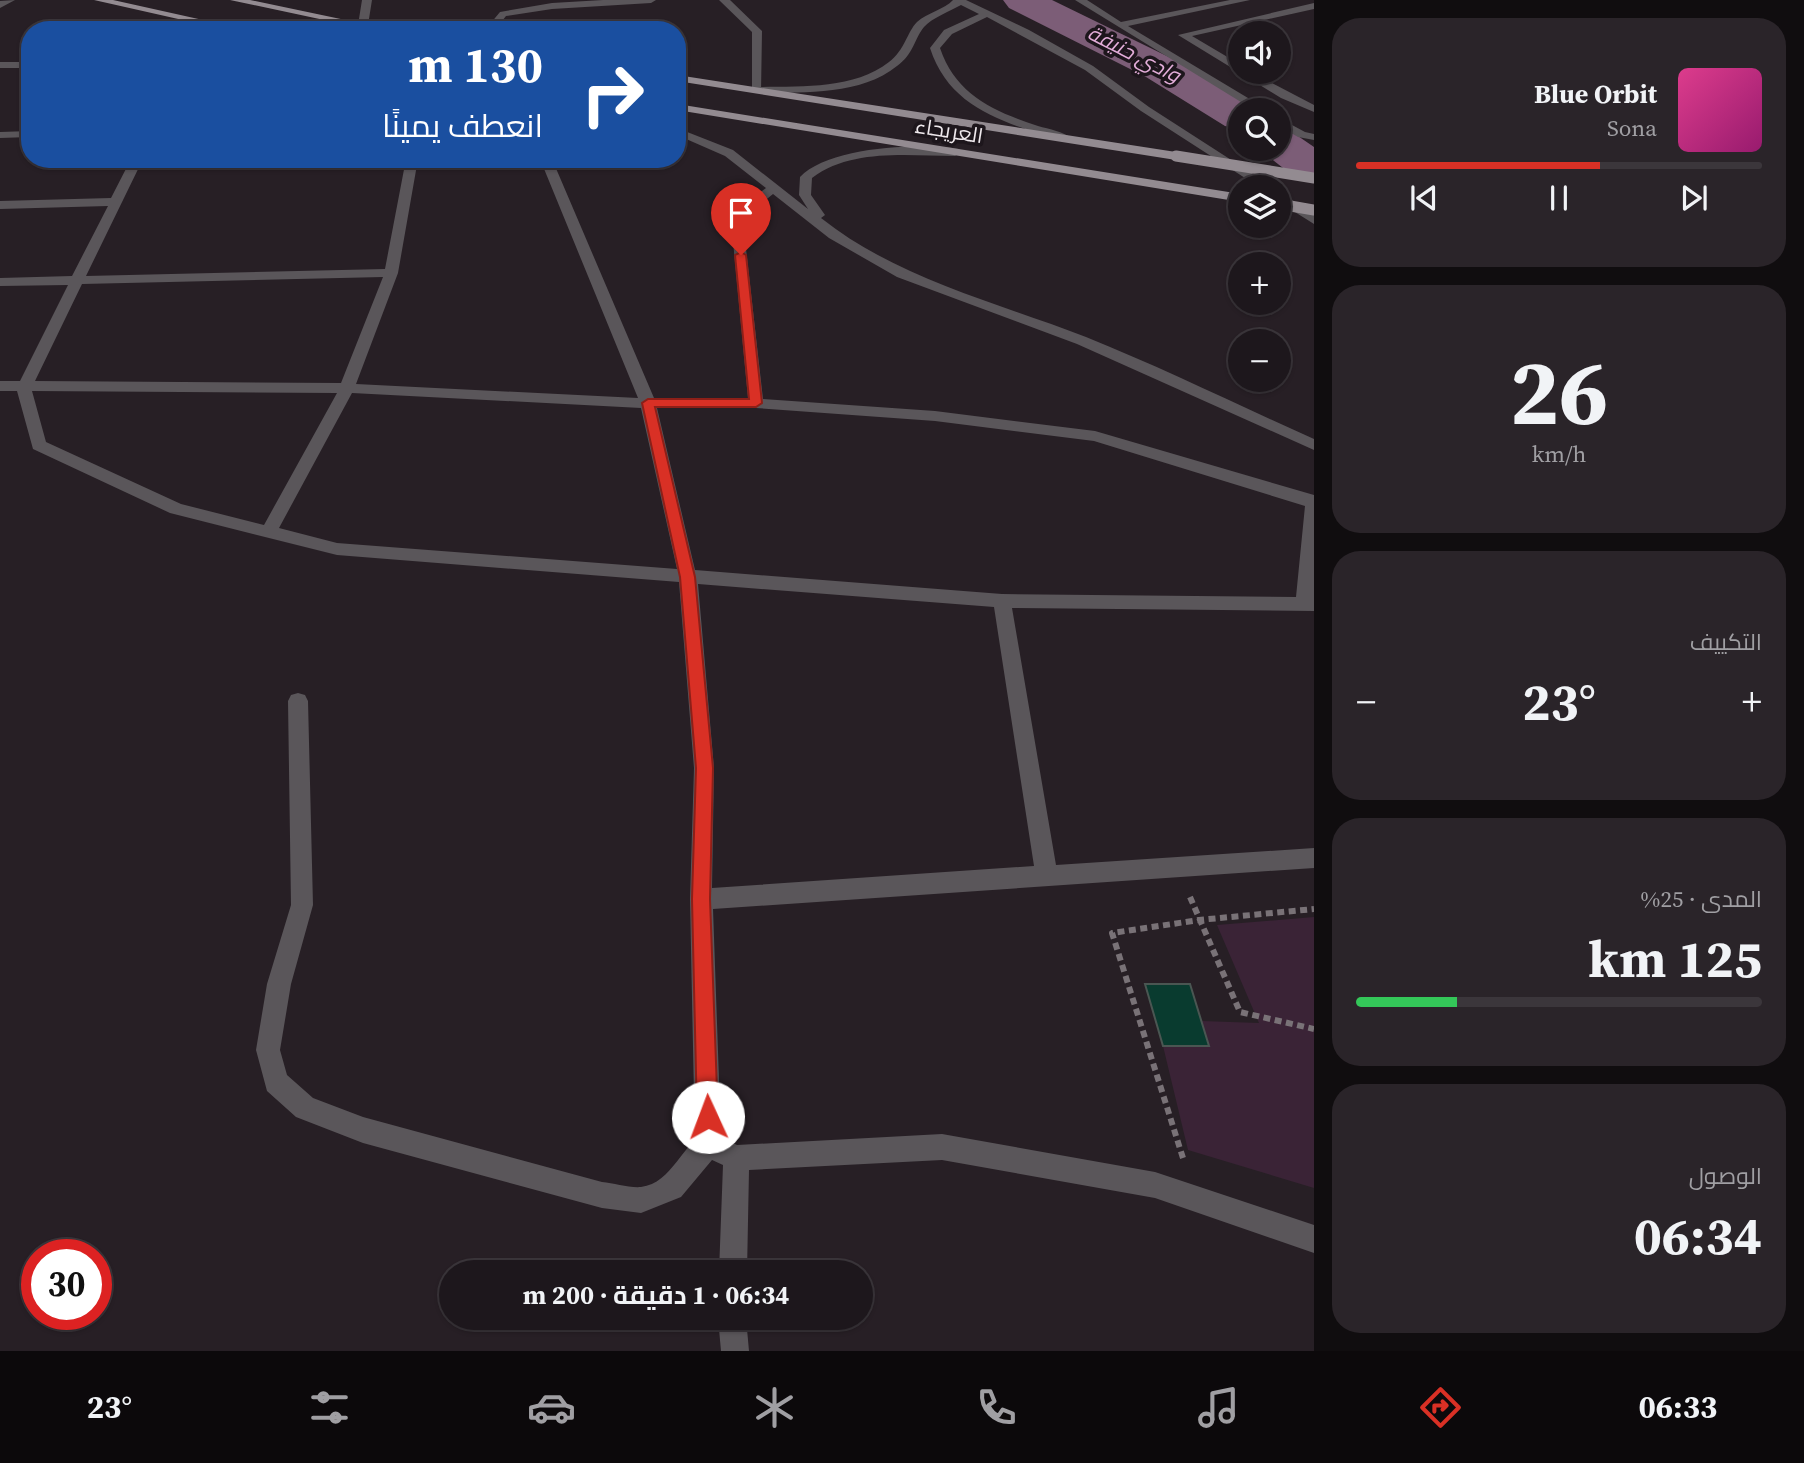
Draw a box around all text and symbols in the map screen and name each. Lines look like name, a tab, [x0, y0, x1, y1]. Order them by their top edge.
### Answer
water label: وادي حنيفة	[1081, 18, 1187, 93]
map controls	[1228, 21, 1291, 392]
button: sound	[1228, 21, 1291, 84]
text: 130 m	[408, 31, 543, 98]
icon: right	[567, 49, 658, 140]
text: Blue Orbit	[1534, 76, 1657, 112]
button: search	[1228, 98, 1291, 161]
text: انعطف يمينًا	[382, 104, 543, 148]
street label: العريجاء	[913, 111, 985, 150]
text: Sona	[1607, 112, 1657, 144]
button: layers	[1228, 175, 1291, 238]
icon: previous	[1405, 179, 1443, 217]
icon: pause	[1540, 179, 1578, 217]
icon: next	[1675, 179, 1713, 217]
pin	[711, 183, 771, 255]
icon: arrive	[722, 194, 760, 232]
button: +	[1228, 252, 1291, 315]
button: −	[1228, 329, 1291, 392]
text: 26	[1510, 330, 1608, 454]
text: km/h	[1532, 438, 1586, 470]
text: التكييف	[1690, 626, 1762, 658]
text: 23°	[1522, 666, 1596, 737]
text: −	[1356, 676, 1376, 728]
text: +	[1742, 676, 1762, 728]
text: المدى · 25%	[1640, 883, 1762, 915]
text: 125 km	[1588, 923, 1762, 994]
position arrow	[671, 1080, 745, 1154]
text: الوصول	[1689, 1160, 1762, 1192]
text: 06:34	[1634, 1200, 1762, 1271]
speed limit sign: 30	[21, 1239, 112, 1330]
text: 06:34 · 1 دقيقة · 200 m	[523, 1277, 789, 1313]
icon: filters	[305, 1383, 354, 1432]
icon: car	[527, 1383, 576, 1432]
icon: climate	[750, 1383, 799, 1432]
icon: phone	[972, 1383, 1021, 1432]
icon: music	[1194, 1383, 1243, 1432]
icon: directions	[1416, 1383, 1465, 1432]
text: 23°	[87, 1385, 132, 1429]
text: 06:33	[1638, 1385, 1717, 1429]

